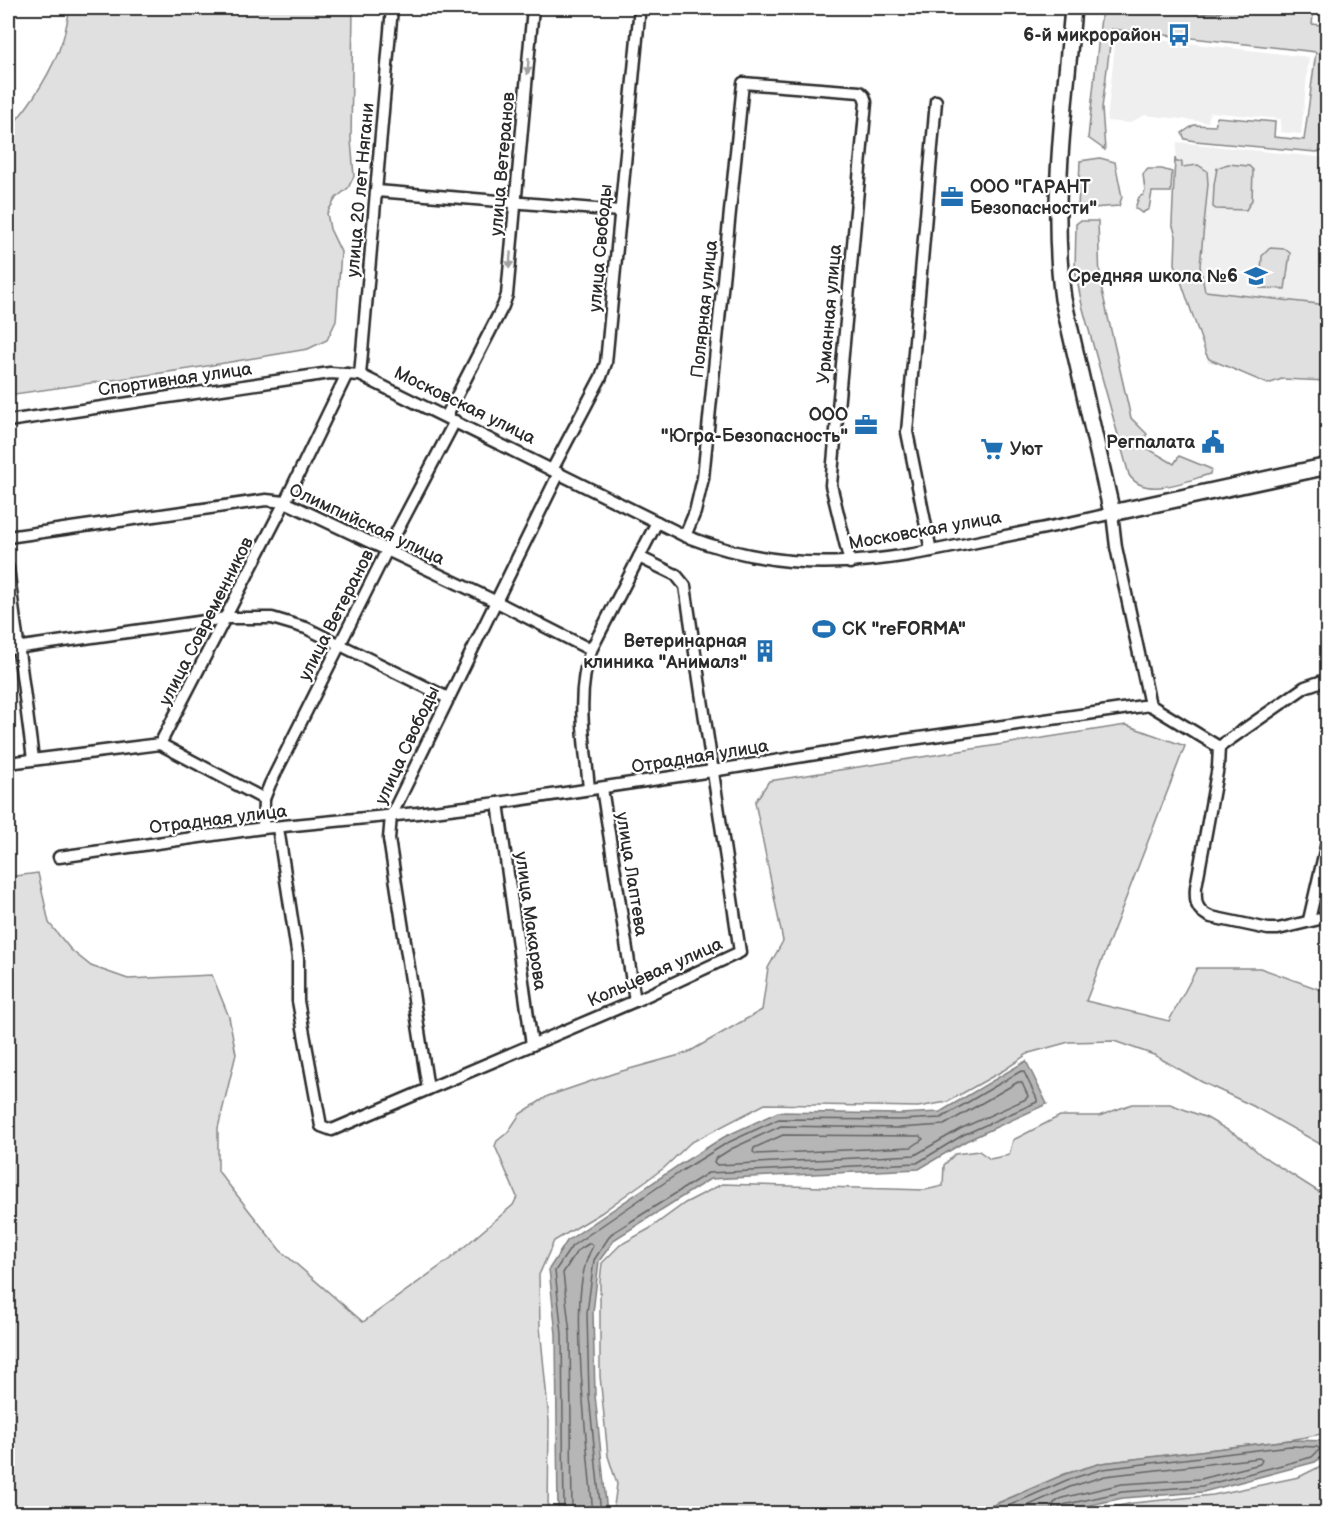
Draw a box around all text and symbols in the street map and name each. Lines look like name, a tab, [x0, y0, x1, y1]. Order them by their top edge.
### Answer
bus stop icon: 6-й микрорайон	[1166, 22, 1192, 48]
place label: 6-й микрорайон	[1023, 25, 1161, 46]
one-way arrow	[523, 56, 533, 75]
street label: улица Ветеранов	[486, 91, 519, 237]
street label: улица 20 лет Нягани	[342, 102, 379, 278]
place label: ООО "ГАРАНТ Безопасности"	[970, 177, 1097, 219]
street label: улица Свободы	[584, 183, 617, 313]
office icon: ООО "ГАРАНТ Безопасности"	[939, 184, 965, 210]
street label: Полярная улица	[687, 239, 722, 379]
street label: Урманная улица	[813, 243, 846, 385]
one-way arrow	[505, 250, 515, 269]
school or university icon: Средняя школа №6	[1243, 263, 1269, 289]
place label: Средняя школа №6	[1068, 266, 1238, 287]
street label: Спортивная улица	[97, 358, 254, 401]
street label: Московская улица	[391, 362, 539, 449]
place label: ООО "Югра-Безопасность"	[661, 405, 848, 447]
office icon: ООО "Югра-Безопасность"	[853, 412, 879, 438]
public building icon: Регпалата	[1200, 429, 1226, 455]
place label: Регпалата	[1106, 432, 1196, 453]
supermarket icon: Уют	[979, 436, 1005, 462]
place label: Уют	[1010, 439, 1043, 460]
street label: Олимпийская улица	[286, 479, 448, 570]
street label: Московская улица	[847, 507, 1003, 554]
street label: улица Современников	[155, 533, 258, 709]
street label: улица Ветеранов	[294, 546, 379, 684]
sports icon: СК "reFORMA"	[811, 616, 837, 642]
place label: СК "reFORMA"	[842, 619, 966, 640]
place label: Ветеринарная клиника "Анималз"	[583, 631, 747, 673]
building icon: Ветеринарная клиника "Анималз"	[752, 638, 778, 664]
street label: улица Свободы	[371, 683, 444, 808]
street label: Отрадная улица	[630, 735, 770, 778]
street label: Отрадная улица	[148, 801, 288, 838]
street label: улица Лаптева	[611, 810, 652, 938]
street label: улица Макарова	[510, 850, 551, 992]
street label: Кольцевая улица	[585, 933, 726, 1012]

